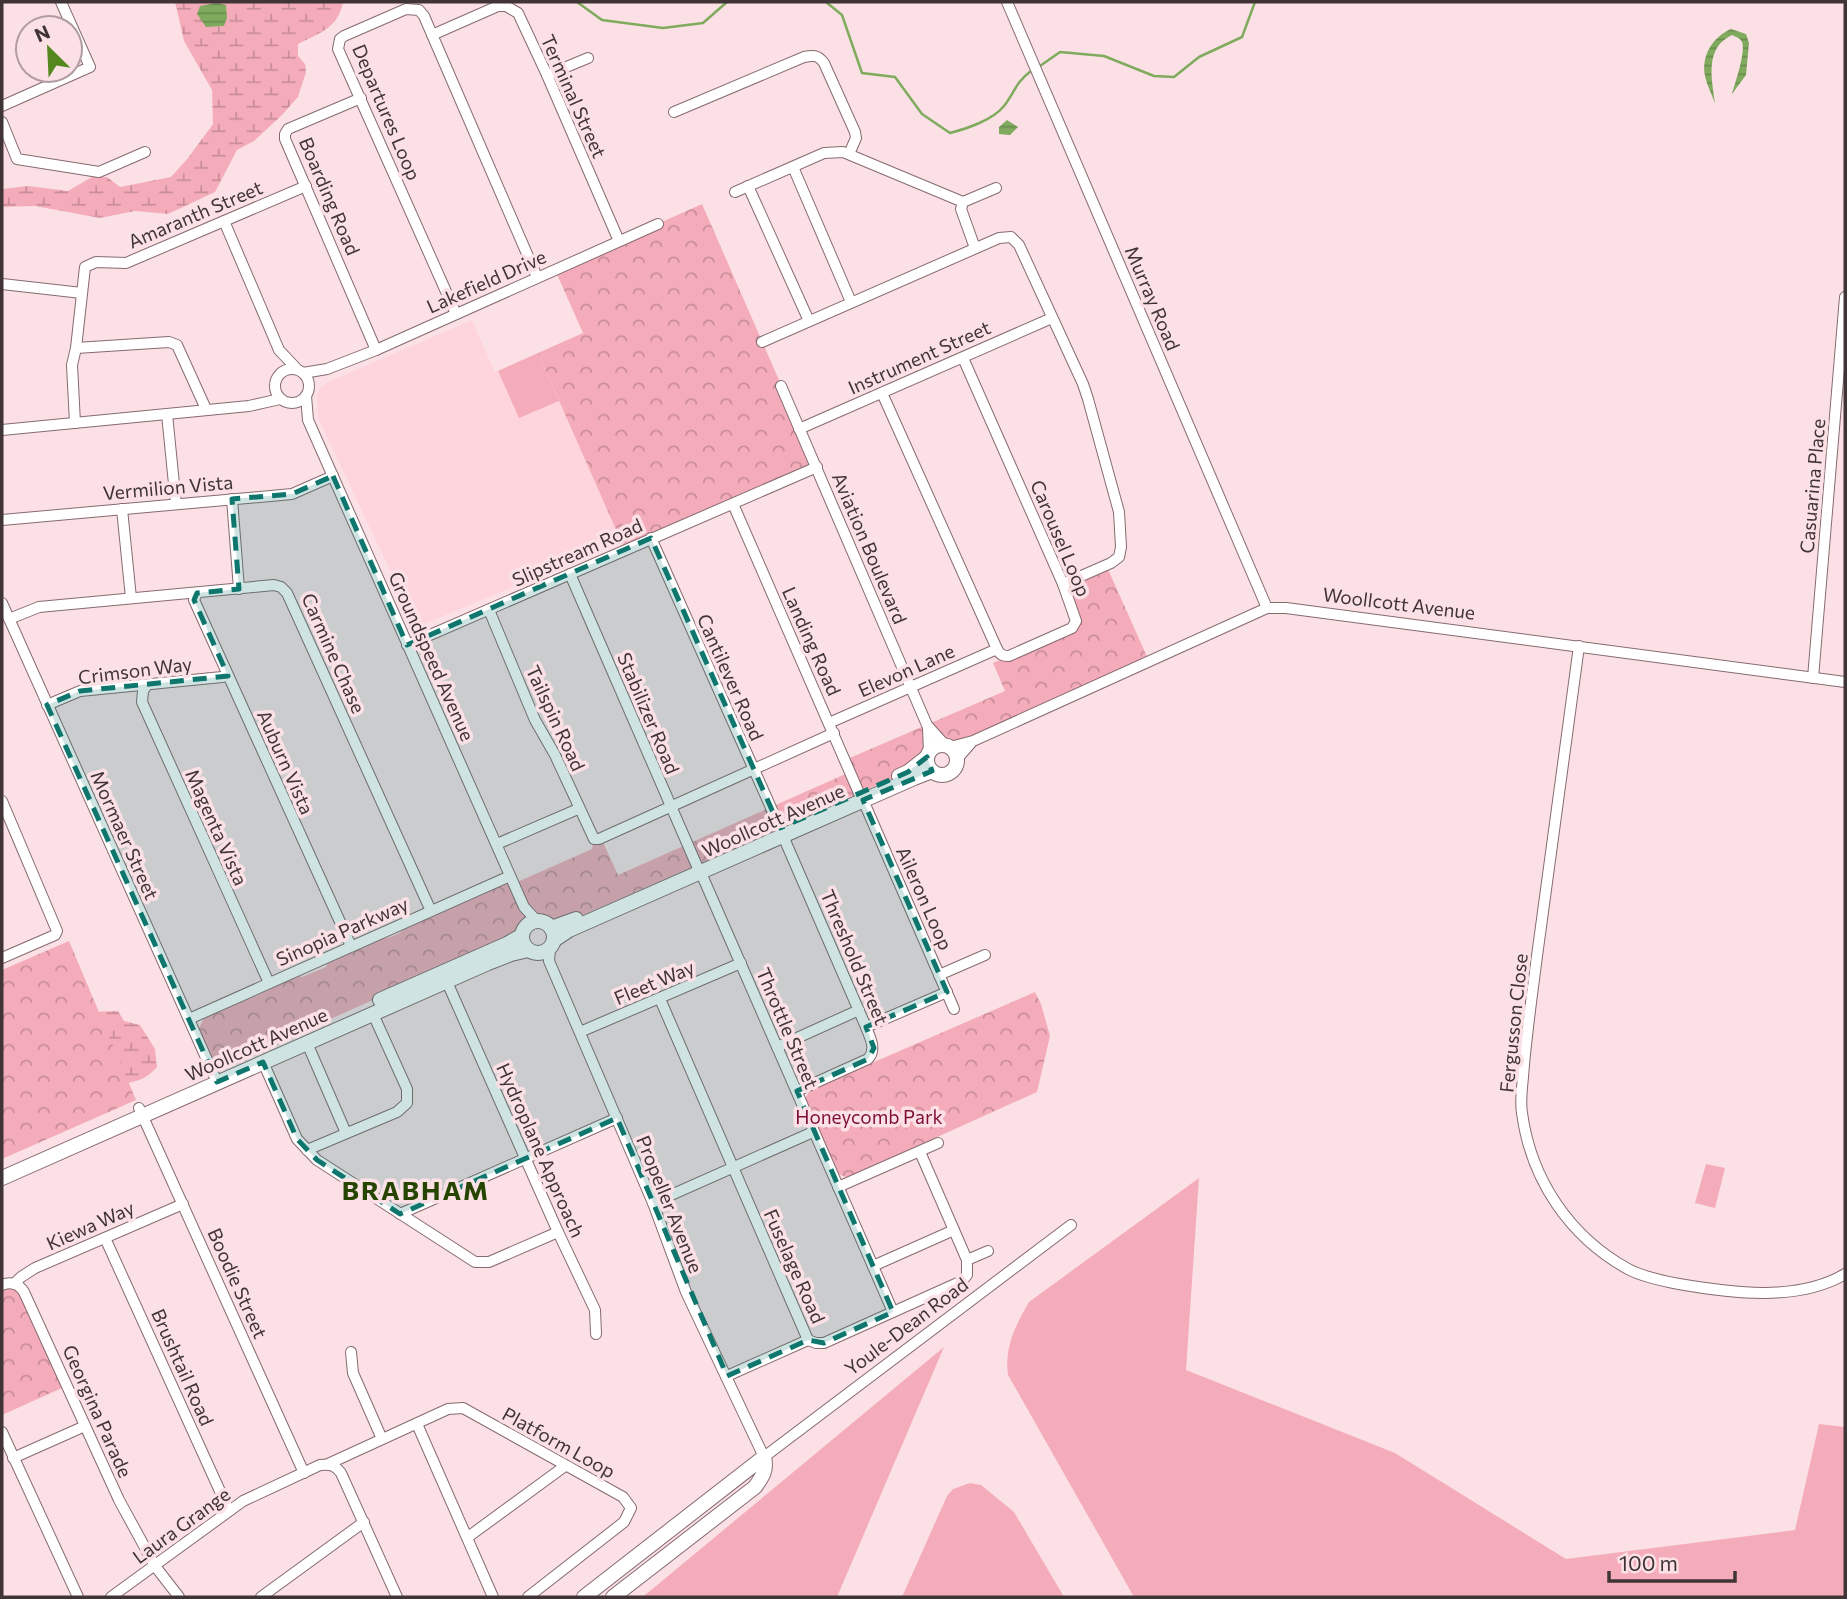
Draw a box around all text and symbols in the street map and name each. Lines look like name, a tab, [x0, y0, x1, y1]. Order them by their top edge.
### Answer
north arrow	[14, 14, 84, 84]
text: N	[31, 20, 53, 46]
street label: Terminal Street	[536, 31, 612, 162]
street label: Departures Loop	[348, 41, 426, 183]
street label: Boarding Road	[295, 134, 365, 258]
street label: Amaranth Street	[124, 175, 266, 253]
street label: Murray Road	[1121, 242, 1185, 354]
street label: Lakefield Drive	[423, 244, 549, 318]
street label: Instrument Street	[844, 315, 994, 399]
street label: Casuarina Place	[1795, 418, 1829, 554]
street label: Aviation Boulevard	[828, 469, 912, 627]
street label: Vermilion Vista	[102, 470, 234, 504]
street label: Carousel Loop	[1026, 476, 1096, 600]
street label: Slipstream Road	[508, 513, 646, 591]
street label: Groundspeed Avenue	[384, 568, 480, 744]
street label: Woollcott Avenue	[1321, 582, 1477, 624]
street label: Landing Road	[778, 583, 846, 699]
street label: Carmine Chase	[297, 589, 371, 717]
street label: Cantilever Road	[693, 610, 769, 744]
street label: Elevon Lane	[854, 639, 958, 701]
street label: Stabilizer Road	[613, 649, 685, 777]
street label: Crimson Way	[77, 652, 193, 688]
street label: Tailspin Road	[522, 662, 590, 774]
street label: Auburn Vista	[253, 706, 319, 818]
street label: Magenta Vista	[181, 765, 253, 889]
street label: Mormaer Street	[86, 767, 164, 903]
street label: Woollcott Avenue	[698, 778, 848, 862]
street label: Aileron Loop	[892, 843, 958, 953]
street label: Threshold Street	[816, 886, 894, 1028]
street label: Sinopia Parkway	[272, 891, 412, 970]
street label: Fergusson Close	[1494, 952, 1532, 1094]
street label: Fleet Way	[610, 955, 698, 1009]
street label: Throttle Street	[752, 964, 824, 1092]
street label: Woollcott Avenue	[181, 1002, 331, 1086]
street label: Hydroplane Approach	[492, 1059, 590, 1241]
park label: Honeycomb Park	[795, 1105, 943, 1128]
street label: Propeller Avenue	[632, 1132, 708, 1276]
district label: BRABHAM	[342, 1174, 490, 1205]
street label: Kiewa Way	[42, 1195, 138, 1255]
street label: Fuselage Road	[760, 1205, 830, 1327]
street label: Boodie Street	[203, 1224, 273, 1342]
street label: Youle-Dean Road	[840, 1272, 972, 1380]
street label: Brushtail Road	[147, 1305, 219, 1429]
street label: Georgina Parade	[58, 1341, 138, 1481]
street label: Platform Loop	[499, 1402, 619, 1482]
street label: Laura Grange	[128, 1482, 234, 1568]
scale bar	[1609, 1540, 1735, 1584]
text: 100 m	[1619, 1550, 1678, 1575]

